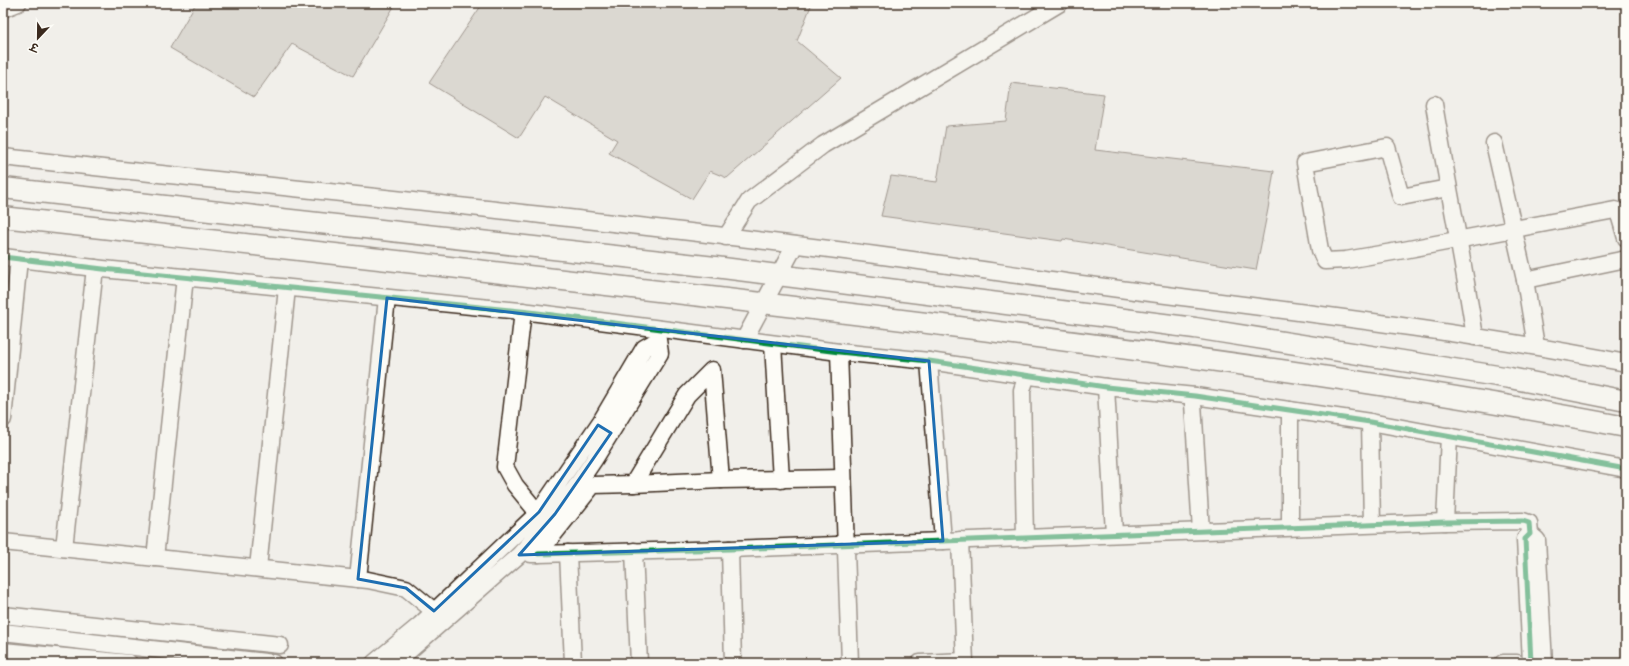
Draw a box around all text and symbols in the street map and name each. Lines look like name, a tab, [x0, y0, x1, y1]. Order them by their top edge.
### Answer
north arrow	[18, 18, 58, 58]
text: उ	[27, 39, 41, 55]

